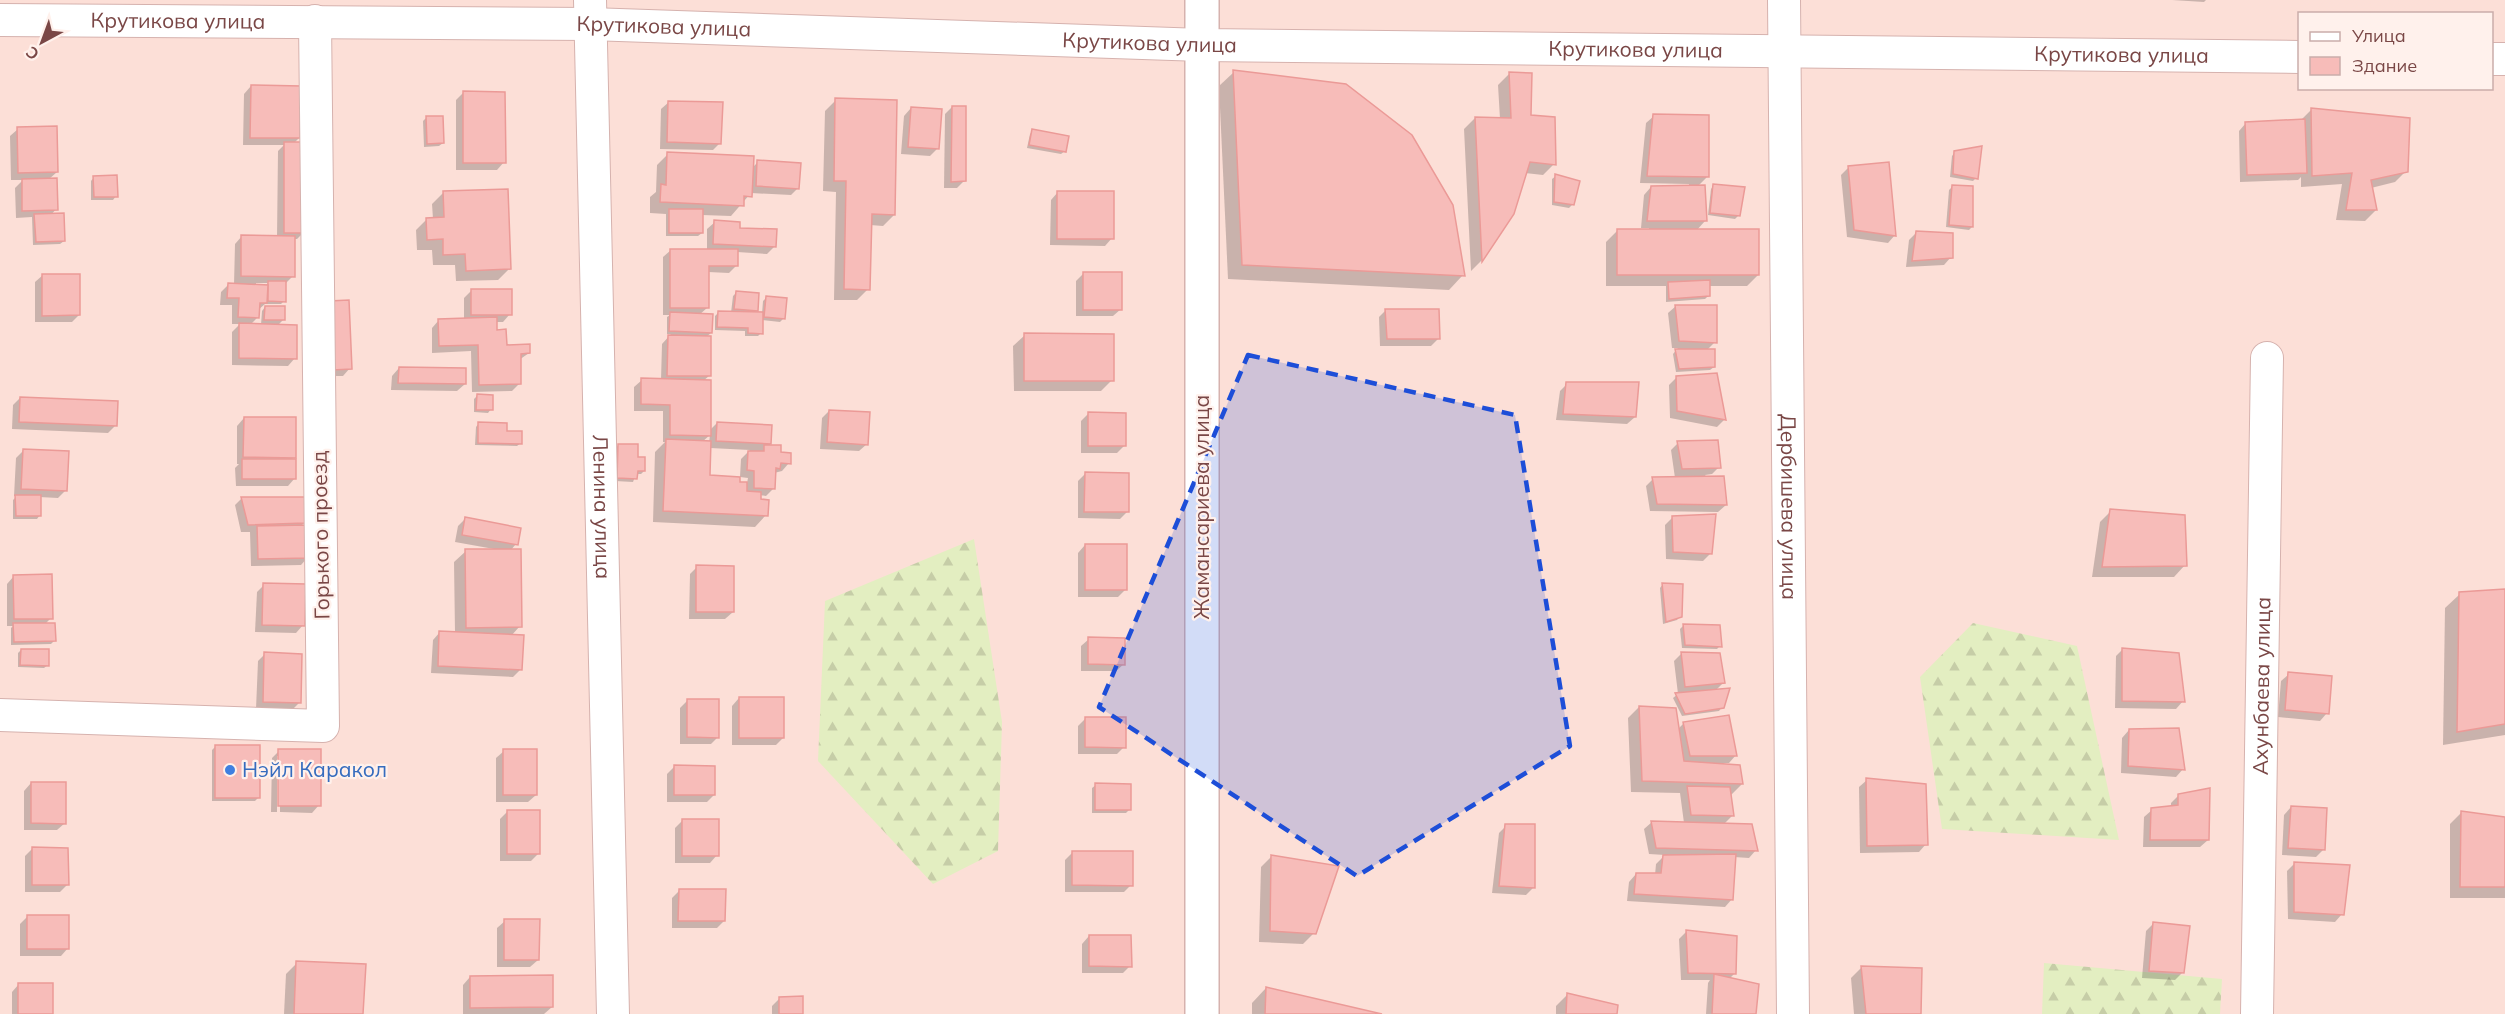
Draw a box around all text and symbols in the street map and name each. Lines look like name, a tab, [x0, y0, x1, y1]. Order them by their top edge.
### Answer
street label: Крутикова улица	[91, 7, 265, 34]
street label: Крутикова улица	[577, 10, 752, 42]
north arrow	[12, 12, 72, 72]
legend	[2298, 12, 2493, 90]
text: Улица	[2351, 24, 2406, 47]
street label: Крутикова улица	[1062, 26, 1237, 57]
street label: Крутикова улица	[1548, 35, 1723, 63]
street label: Крутикова улица	[2034, 40, 2209, 68]
text: С	[21, 42, 43, 64]
text: Здание	[2352, 54, 2417, 77]
street label: Жамансариева улица	[1188, 395, 1214, 619]
street label: Дербишева улица	[1776, 414, 1803, 600]
street label: Ленина улица	[588, 434, 617, 580]
street label: Горького проезд	[306, 450, 334, 620]
street label: Ахунбаева улица	[2247, 597, 2275, 775]
place label: Нэйл Каракол	[242, 756, 387, 782]
marker: Нэйл Каракол	[223, 763, 237, 777]

